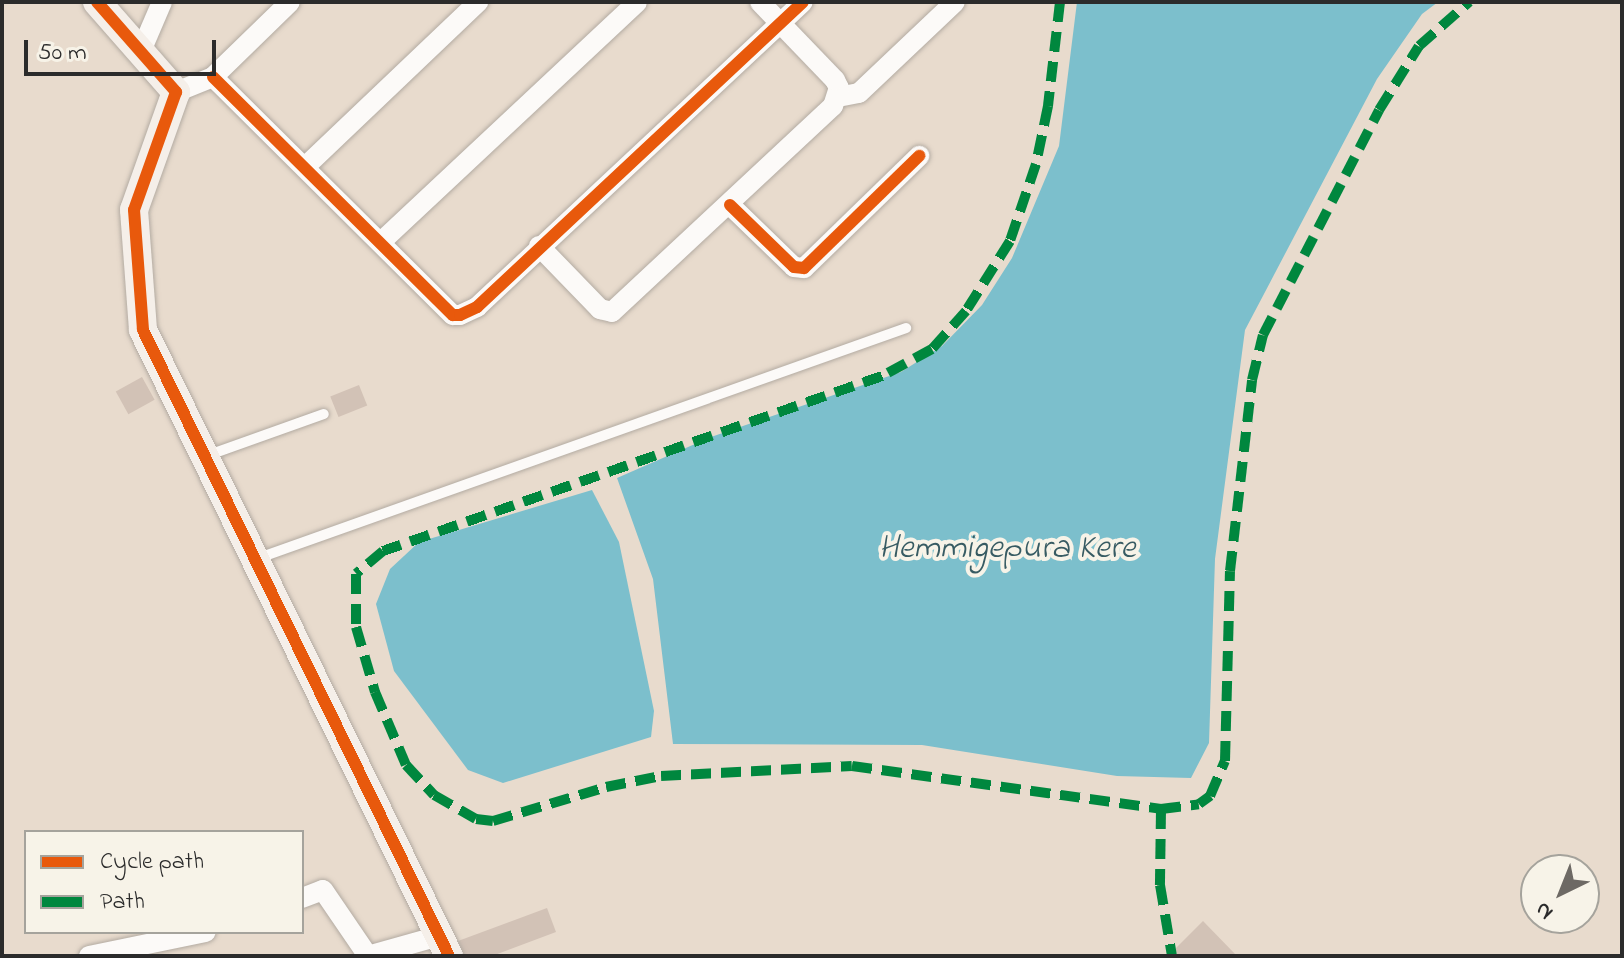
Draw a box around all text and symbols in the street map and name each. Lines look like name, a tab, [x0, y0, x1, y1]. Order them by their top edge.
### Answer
scale bar	[28, 24, 220, 74]
text: 50 m	[38, 36, 87, 71]
water label: Hemmigepura Kere	[878, 530, 1136, 570]
legend	[24, 830, 304, 934]
text: Cycle path	[100, 845, 204, 880]
north arrow	[1520, 854, 1600, 934]
text: Path	[100, 885, 145, 920]
text: N	[1529, 893, 1561, 927]

